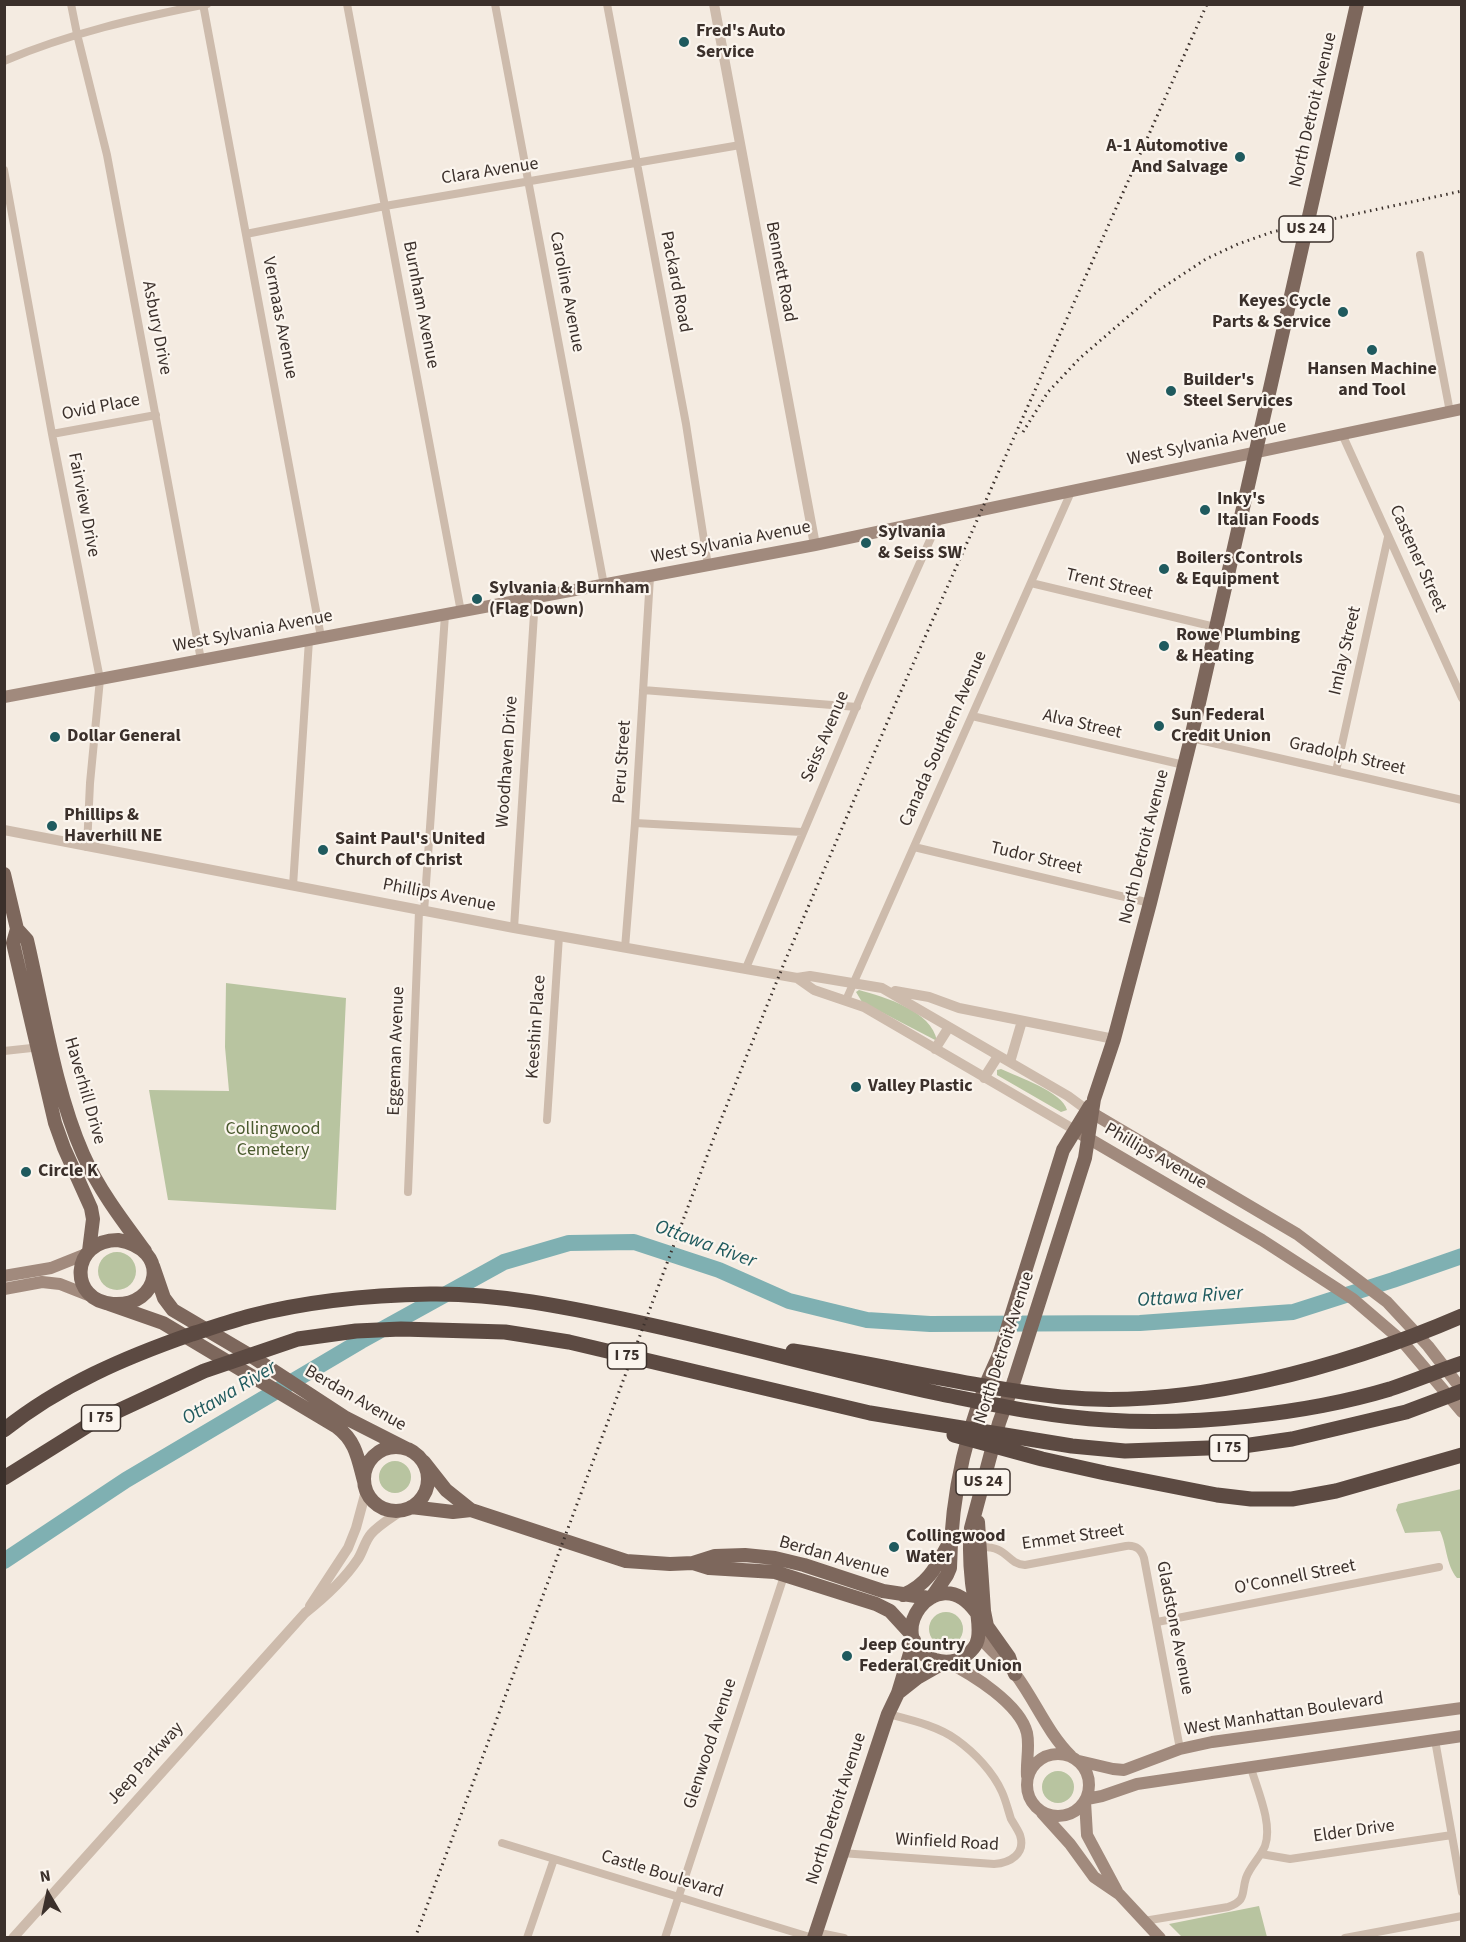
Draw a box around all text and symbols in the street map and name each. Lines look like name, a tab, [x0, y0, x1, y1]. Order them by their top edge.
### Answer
place label: Fred's Auto Service	[696, 21, 785, 63]
street label: North Detroit Avenue	[1286, 30, 1342, 190]
marker: Fred's Auto Service	[677, 35, 691, 49]
place label: A-1 Automotive And Salvage	[1106, 136, 1228, 178]
marker: A-1 Automotive And Salvage	[1233, 150, 1247, 164]
street label: Clara Avenue	[440, 154, 540, 190]
road number: US 24	[1279, 216, 1333, 242]
street label: Bennett Road	[760, 220, 800, 324]
street label: Packard Road	[655, 229, 695, 335]
street label: Caroline Avenue	[544, 230, 588, 354]
street label: Burnham Avenue	[397, 239, 443, 371]
street label: Vermaas Avenue	[257, 255, 301, 381]
street label: Asbury Drive	[136, 279, 176, 377]
place label: Keyes Cycle Parts & Service	[1212, 291, 1331, 334]
marker: Keyes Cycle Parts & Service	[1336, 305, 1350, 319]
marker: Hansen Machine and Tool	[1365, 343, 1379, 357]
place label: Hansen Machine and Tool	[1307, 359, 1437, 401]
place label: Builder's Steel Services	[1183, 370, 1293, 412]
marker: Builder's Steel Services	[1164, 384, 1178, 398]
street label: Ovid Place	[60, 390, 142, 426]
street label: West Sylvania Avenue	[1125, 417, 1289, 471]
street label: Fairview Drive	[62, 451, 104, 559]
place label: Inky's Italian Foods	[1217, 489, 1319, 532]
street label: Castener Street	[1384, 502, 1450, 616]
marker: Inky's Italian Foods	[1198, 503, 1212, 517]
street label: West Sylvania Avenue	[649, 517, 813, 569]
place label: Sylvania & Seiss SW	[878, 522, 962, 564]
marker: Sylvania & Seiss SW	[859, 536, 873, 550]
place label: Boilers Controls & Equipment	[1176, 548, 1303, 590]
marker: Boilers Controls & Equipment	[1157, 562, 1171, 576]
street label: Trent Street	[1063, 565, 1155, 605]
place label: Sylvania & Burnham (Flag Down)	[489, 578, 650, 620]
marker: Sylvania & Burnham (Flag Down)	[470, 592, 484, 606]
street label: Imlay Street	[1325, 605, 1367, 697]
street label: West Sylvania Avenue	[171, 606, 335, 658]
place label: Rowe Plumbing & Heating	[1176, 625, 1300, 668]
marker: Rowe Plumbing & Heating	[1157, 639, 1171, 653]
street label: Canada Southern Avenue	[895, 648, 993, 830]
street label: Seiss Avenue	[797, 688, 855, 786]
street label: Woodhaven Drive	[493, 695, 523, 829]
street label: Alva Street	[1041, 705, 1123, 745]
place label: Sun Federal Credit Union	[1171, 705, 1271, 748]
marker: Sun Federal Credit Union	[1152, 719, 1166, 733]
street label: Peru Street	[609, 720, 637, 804]
place label: Dollar General	[67, 726, 181, 748]
marker: Dollar General	[48, 730, 62, 744]
street label: Gradolph Street	[1287, 733, 1407, 781]
street label: North Detroit Avenue	[1115, 768, 1175, 926]
place label: Phillips & Haverhill NE	[64, 805, 162, 848]
marker: Phillips & Haverhill NE	[45, 819, 59, 833]
place label: Saint Paul's United Church of Christ	[335, 829, 485, 872]
street label: Tudor Street	[988, 838, 1084, 880]
marker: Saint Paul's United Church of Christ	[316, 843, 330, 857]
street label: Phillips Avenue	[381, 874, 497, 918]
street label: Keeshin Place	[523, 974, 551, 1080]
street label: Eggeman Avenue	[384, 986, 410, 1116]
street label: Haverhill Drive	[58, 1035, 110, 1147]
place label: Valley Plastic	[868, 1076, 973, 1098]
marker: Valley Plastic	[849, 1080, 863, 1094]
park label: Collingwood Cemetery	[226, 1119, 320, 1162]
street label: Phillips Avenue	[1100, 1119, 1210, 1195]
place label: Circle K	[38, 1161, 98, 1183]
marker: Circle K	[19, 1165, 33, 1179]
water label: Ottawa River	[651, 1216, 759, 1274]
street label: North Detroit Avenue	[970, 1269, 1040, 1427]
water label: Ottawa River	[1136, 1282, 1244, 1314]
road number: I 75	[608, 1343, 646, 1369]
water label: Ottawa River	[178, 1356, 282, 1432]
street label: Berdan Avenue	[300, 1361, 410, 1437]
road number: I 75	[82, 1405, 120, 1431]
road number: I 75	[1210, 1435, 1248, 1461]
road number: US 24	[956, 1469, 1010, 1495]
street label: Emmet Street	[1021, 1520, 1125, 1556]
place label: Collingwood Water	[906, 1526, 1006, 1568]
street label: Berdan Avenue	[776, 1532, 892, 1584]
marker: Collingwood Water	[887, 1540, 901, 1554]
street label: O'Connell Street	[1233, 1556, 1357, 1600]
street label: Gladstone Avenue	[1150, 1559, 1198, 1697]
place label: Jeep Country Federal Credit Union	[859, 1635, 1022, 1678]
marker: Jeep Country Federal Credit Union	[840, 1649, 854, 1663]
street label: Glenwood Avenue	[680, 1676, 742, 1812]
street label: West Manhattan Boulevard	[1183, 1689, 1385, 1741]
street label: Jeep Parkway	[103, 1718, 189, 1810]
street label: North Detroit Avenue	[802, 1730, 872, 1888]
street label: Elder Drive	[1312, 1816, 1396, 1848]
street label: Winfield Road	[895, 1829, 999, 1857]
street label: Castle Boulevard	[598, 1846, 726, 1904]
north arrow	[18, 1864, 78, 1924]
text: N	[38, 1865, 52, 1888]

